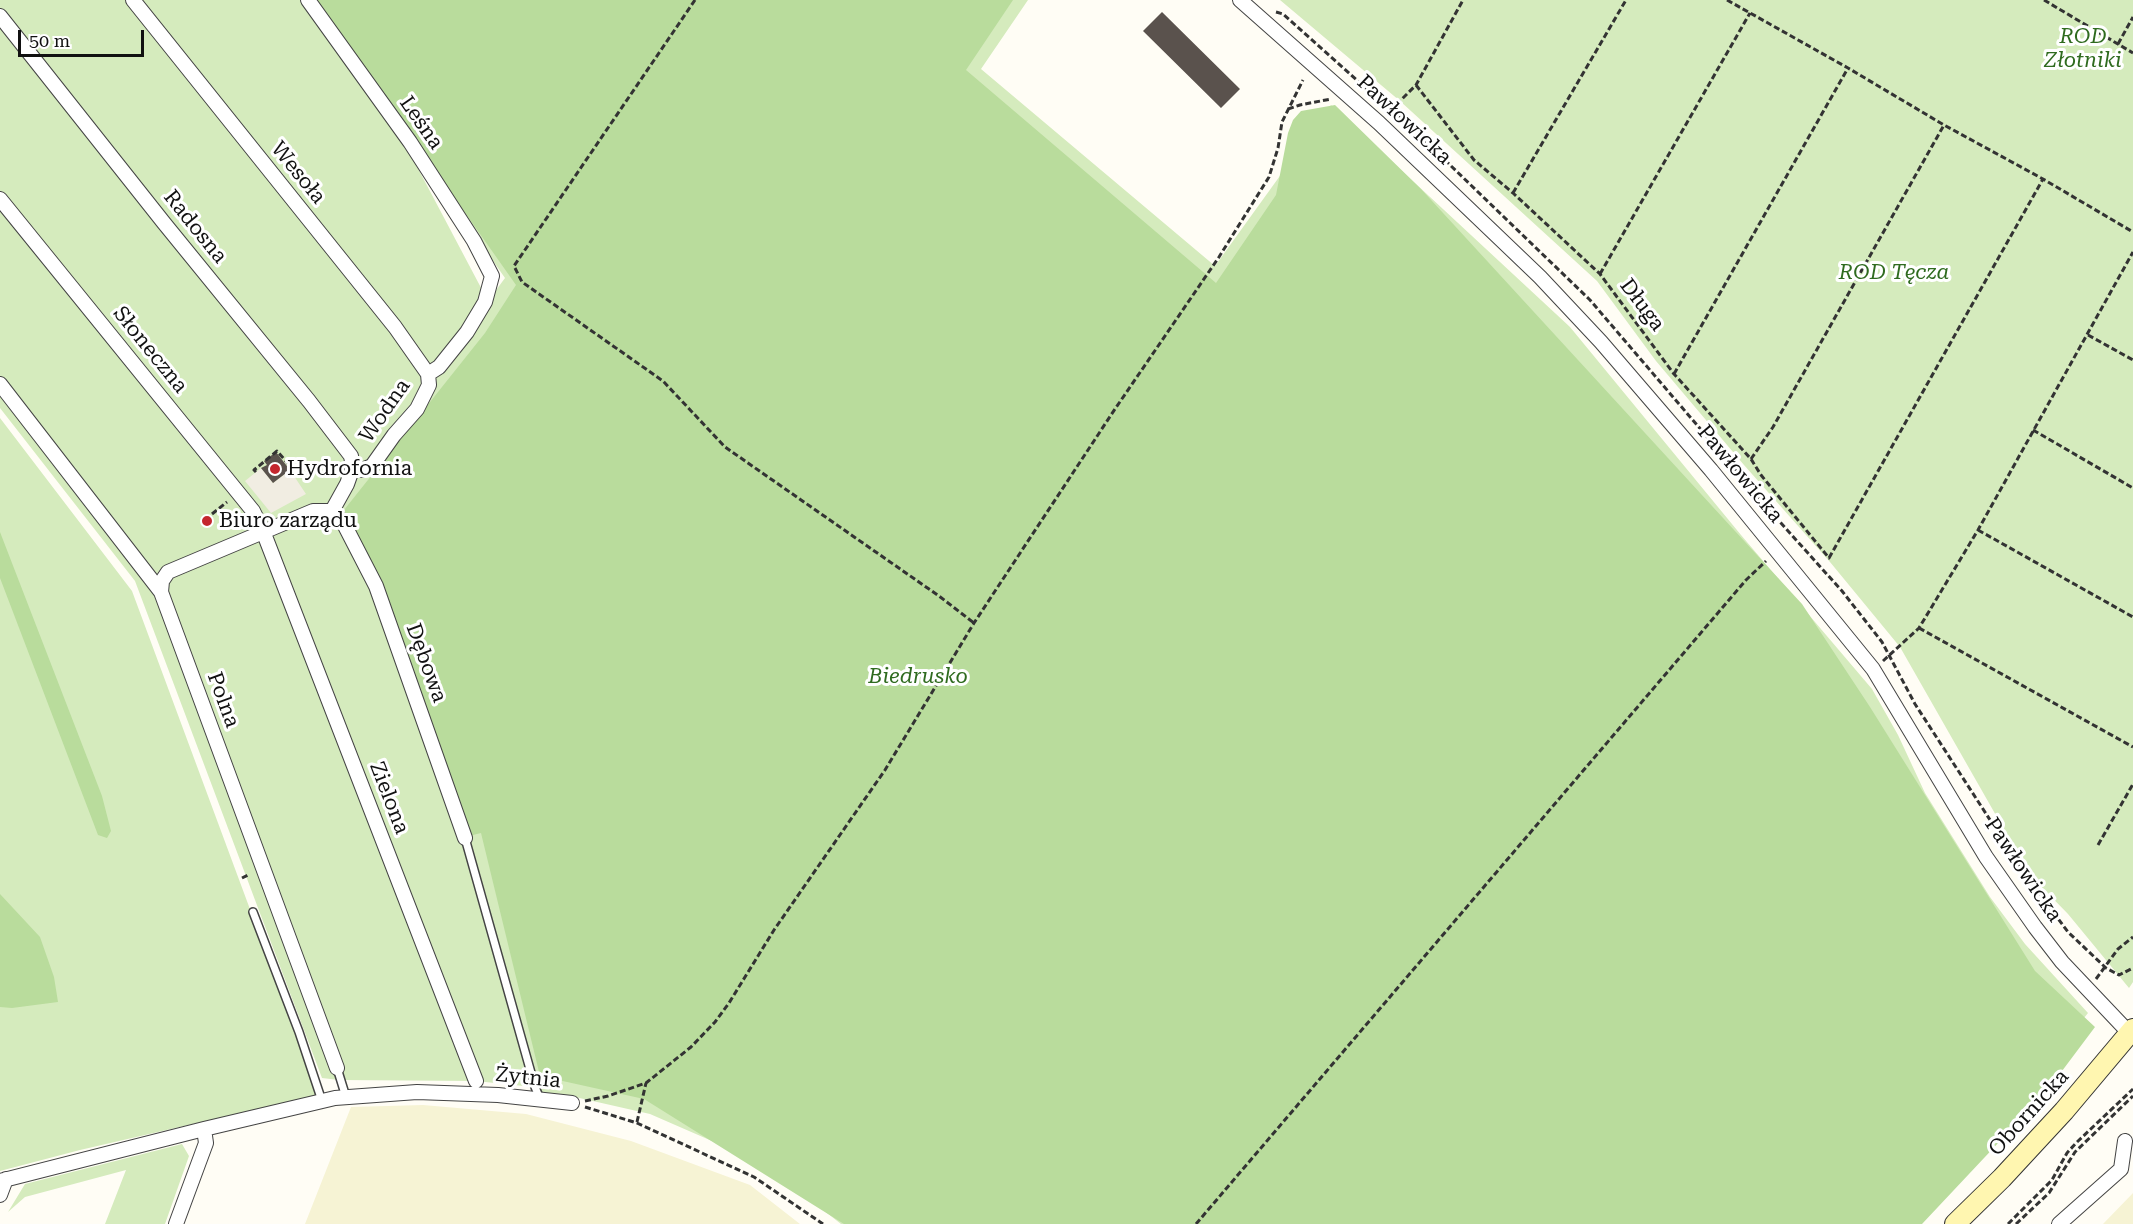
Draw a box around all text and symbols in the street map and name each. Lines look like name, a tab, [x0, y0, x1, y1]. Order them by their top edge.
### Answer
scale bar	[21, 18, 147, 56]
park label: ROD Złotniki	[2044, 24, 2122, 74]
text: 50 m	[29, 30, 70, 51]
street label: Pawłowicka	[1351, 70, 1457, 170]
street label: Leśna	[394, 91, 448, 155]
street label: Wesoła	[265, 137, 331, 209]
street label: Radosna	[158, 185, 232, 269]
park label: ROD Tęcza	[1839, 260, 1949, 286]
street label: Długa	[1614, 274, 1670, 336]
street label: Słoneczna	[107, 302, 193, 398]
street label: Wodna	[354, 374, 416, 448]
street label: Pawłowicka	[1692, 420, 1788, 528]
place label: Hydrofornia	[287, 456, 412, 482]
marker: Hydrofornia	[268, 462, 282, 476]
place label: Biuro zarządu	[219, 508, 357, 534]
marker: Biuro zarządu	[200, 514, 214, 528]
street label: Dębowa	[400, 620, 452, 706]
park label: Biedrusko	[868, 664, 968, 690]
street label: Polna	[201, 669, 245, 731]
street label: Zielona	[364, 758, 414, 838]
street label: Pawłowicka	[1979, 813, 2067, 927]
street label: Żytnia	[494, 1062, 562, 1094]
street label: Obornicka	[1984, 1065, 2074, 1161]

